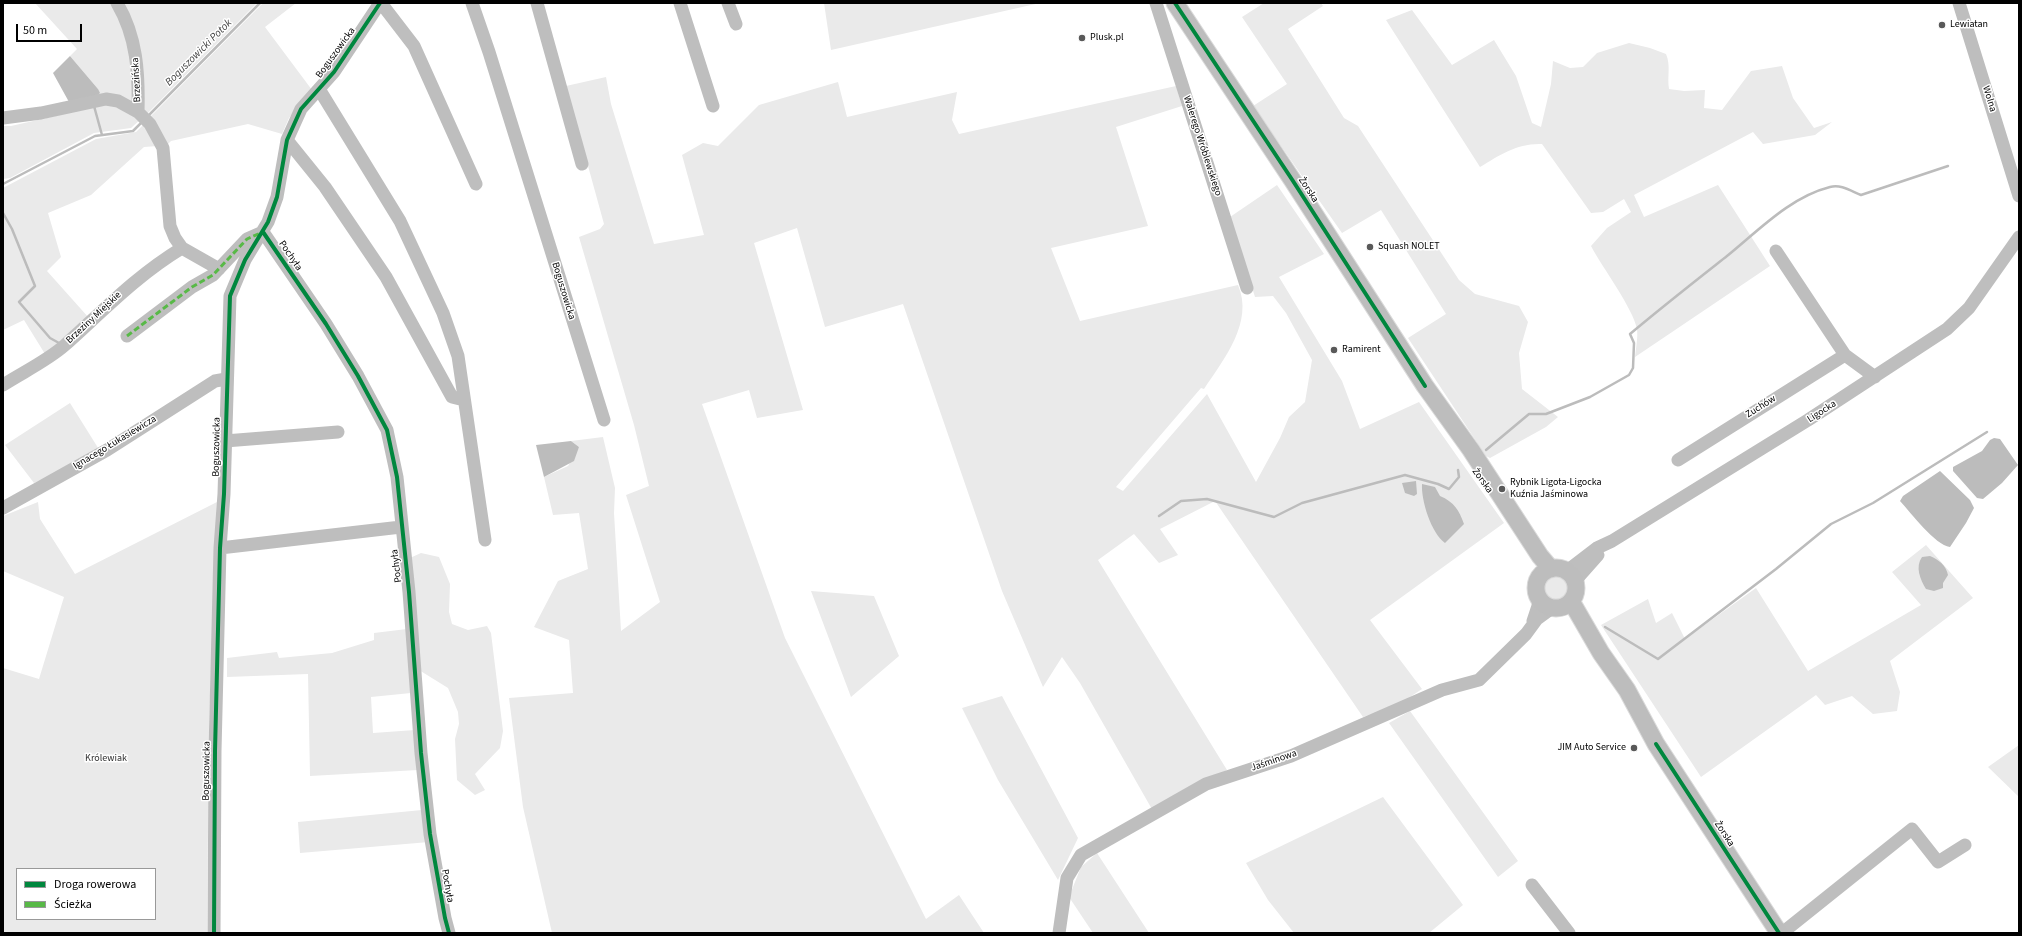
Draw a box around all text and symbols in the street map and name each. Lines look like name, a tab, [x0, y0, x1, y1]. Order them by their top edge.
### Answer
scale bar	[18, 16, 84, 42]
water label: Boguszowicki Potok	[163, 17, 235, 89]
place label: Lewiatan	[1950, 19, 1988, 31]
marker: Lewiatan	[1937, 20, 1947, 30]
text: 50 m	[23, 22, 47, 39]
street label: Boguszowicka	[314, 25, 358, 81]
place label: Plusk.pl	[1090, 32, 1124, 44]
marker: Plusk.pl	[1077, 33, 1087, 43]
street label: Brzezińska	[130, 57, 144, 103]
street label: Wolna	[1979, 85, 1999, 113]
street label: Walerego Wróblewskiego	[1180, 94, 1224, 198]
street label: Żorska	[1295, 175, 1321, 205]
street label: Pochyła	[276, 239, 304, 273]
place label: Squash NOLET	[1378, 241, 1440, 253]
marker: Squash NOLET	[1365, 242, 1375, 252]
street label: Boguszowicka	[549, 261, 577, 321]
street label: Brzeziny Miejskie	[64, 289, 124, 347]
place label: Ramirent	[1342, 344, 1381, 356]
marker: Ramirent	[1329, 345, 1339, 355]
street label: Zuchów	[1744, 393, 1778, 421]
street label: Ligocka	[1805, 398, 1839, 426]
street label: Ignacego Łukasiewicza	[71, 413, 159, 473]
street label: Boguszowicka	[210, 417, 224, 477]
street label: Żorska	[1469, 466, 1495, 496]
place label: Rybnik Ligota-Ligocka Kuźnia Jaśminowa	[1510, 477, 1602, 500]
marker: Rybnik Ligota-Ligocka Kuźnia Jaśminowa	[1497, 484, 1507, 494]
street label: Pochyła	[389, 549, 405, 583]
street label: Boguszowicka	[200, 741, 214, 801]
place label: JIM Auto Service	[1557, 742, 1626, 754]
marker: JIM Auto Service	[1629, 743, 1639, 753]
street label: Jaśminowa	[1249, 748, 1299, 774]
park label: Królewiak	[85, 753, 127, 765]
street label: Żorska	[1711, 819, 1737, 849]
legend	[16, 868, 156, 920]
street label: Pochyła	[438, 868, 456, 904]
text: Droga rowerowa	[54, 876, 136, 893]
text: Ścieżka	[54, 896, 92, 913]

